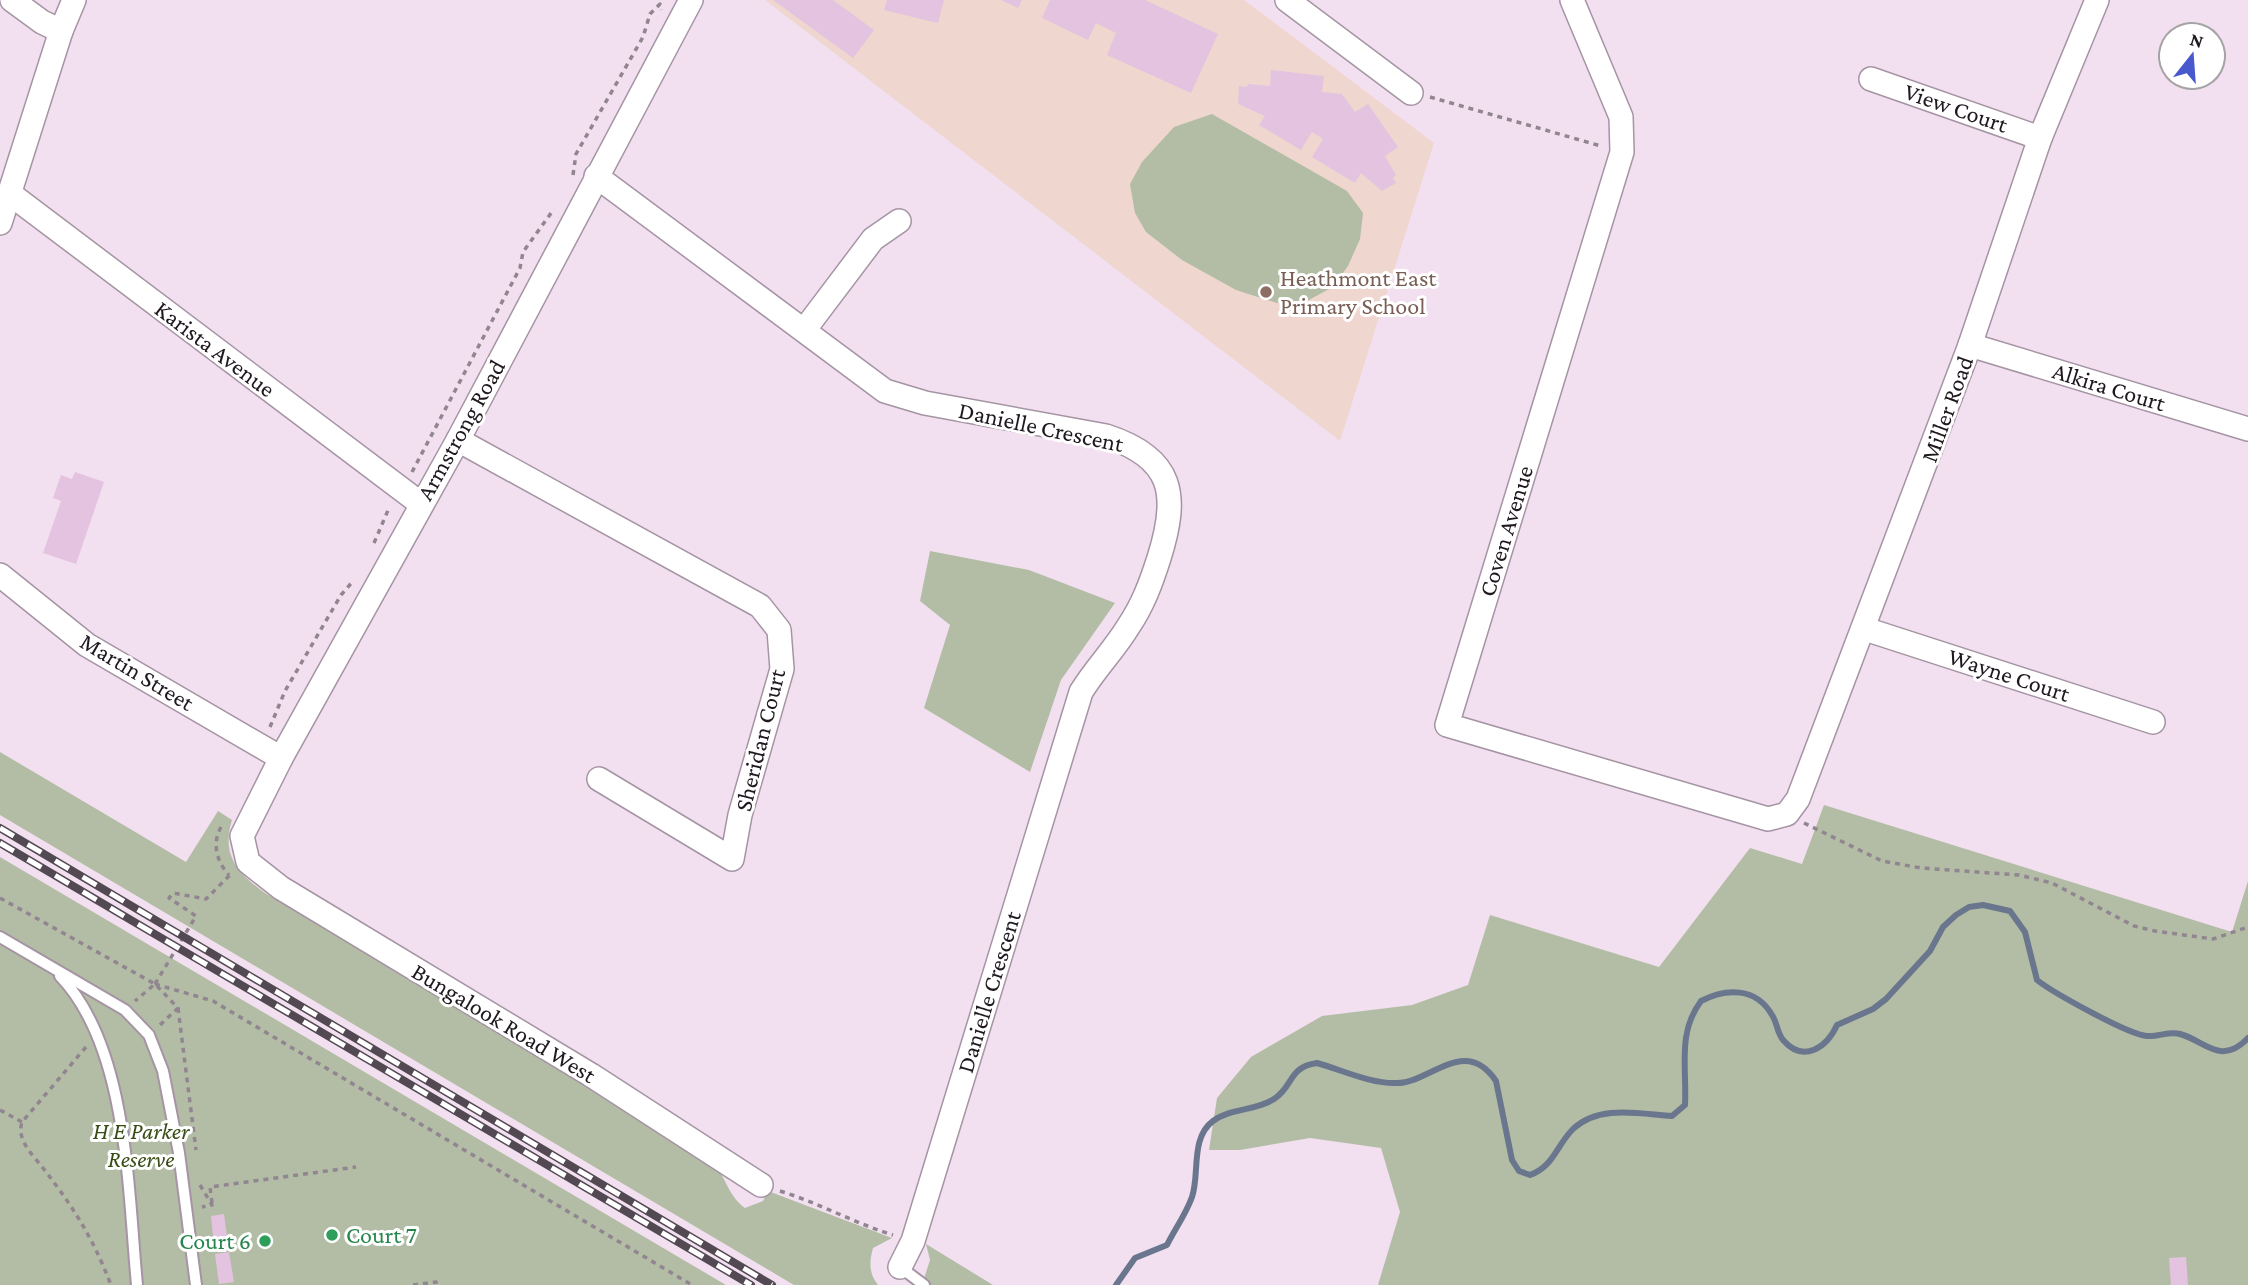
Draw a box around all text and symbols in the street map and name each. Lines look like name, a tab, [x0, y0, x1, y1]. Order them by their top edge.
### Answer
north arrow	[2157, 21, 2227, 91]
text: N	[2188, 28, 2206, 52]
street label: View Court	[1901, 77, 2012, 138]
place label: Heathmont East Primary School	[1280, 264, 1437, 319]
marker: Heathmont East Primary School	[1258, 284, 1274, 300]
street label: Karista Avenue	[150, 295, 281, 402]
street label: Miller Road	[1915, 352, 1978, 466]
street label: Armstrong Road	[411, 355, 510, 505]
street label: Alkira Court	[2049, 357, 2170, 417]
street label: Danielle Crescent	[956, 396, 1127, 457]
street label: Coven Avenue	[1473, 462, 1538, 600]
street label: Martin Street	[76, 627, 200, 716]
street label: Wayne Court	[1945, 642, 2074, 707]
street label: Sheridan Court	[729, 665, 790, 814]
street label: Danielle Crescent	[951, 907, 1026, 1076]
street label: Bungalook Road West	[408, 957, 602, 1089]
park label: H E Parker Reserve	[93, 1117, 190, 1172]
place label: Court 7	[346, 1221, 417, 1248]
place label: Court 6	[179, 1227, 251, 1254]
marker: Court 7	[324, 1227, 340, 1243]
marker: Court 6	[257, 1233, 273, 1249]

